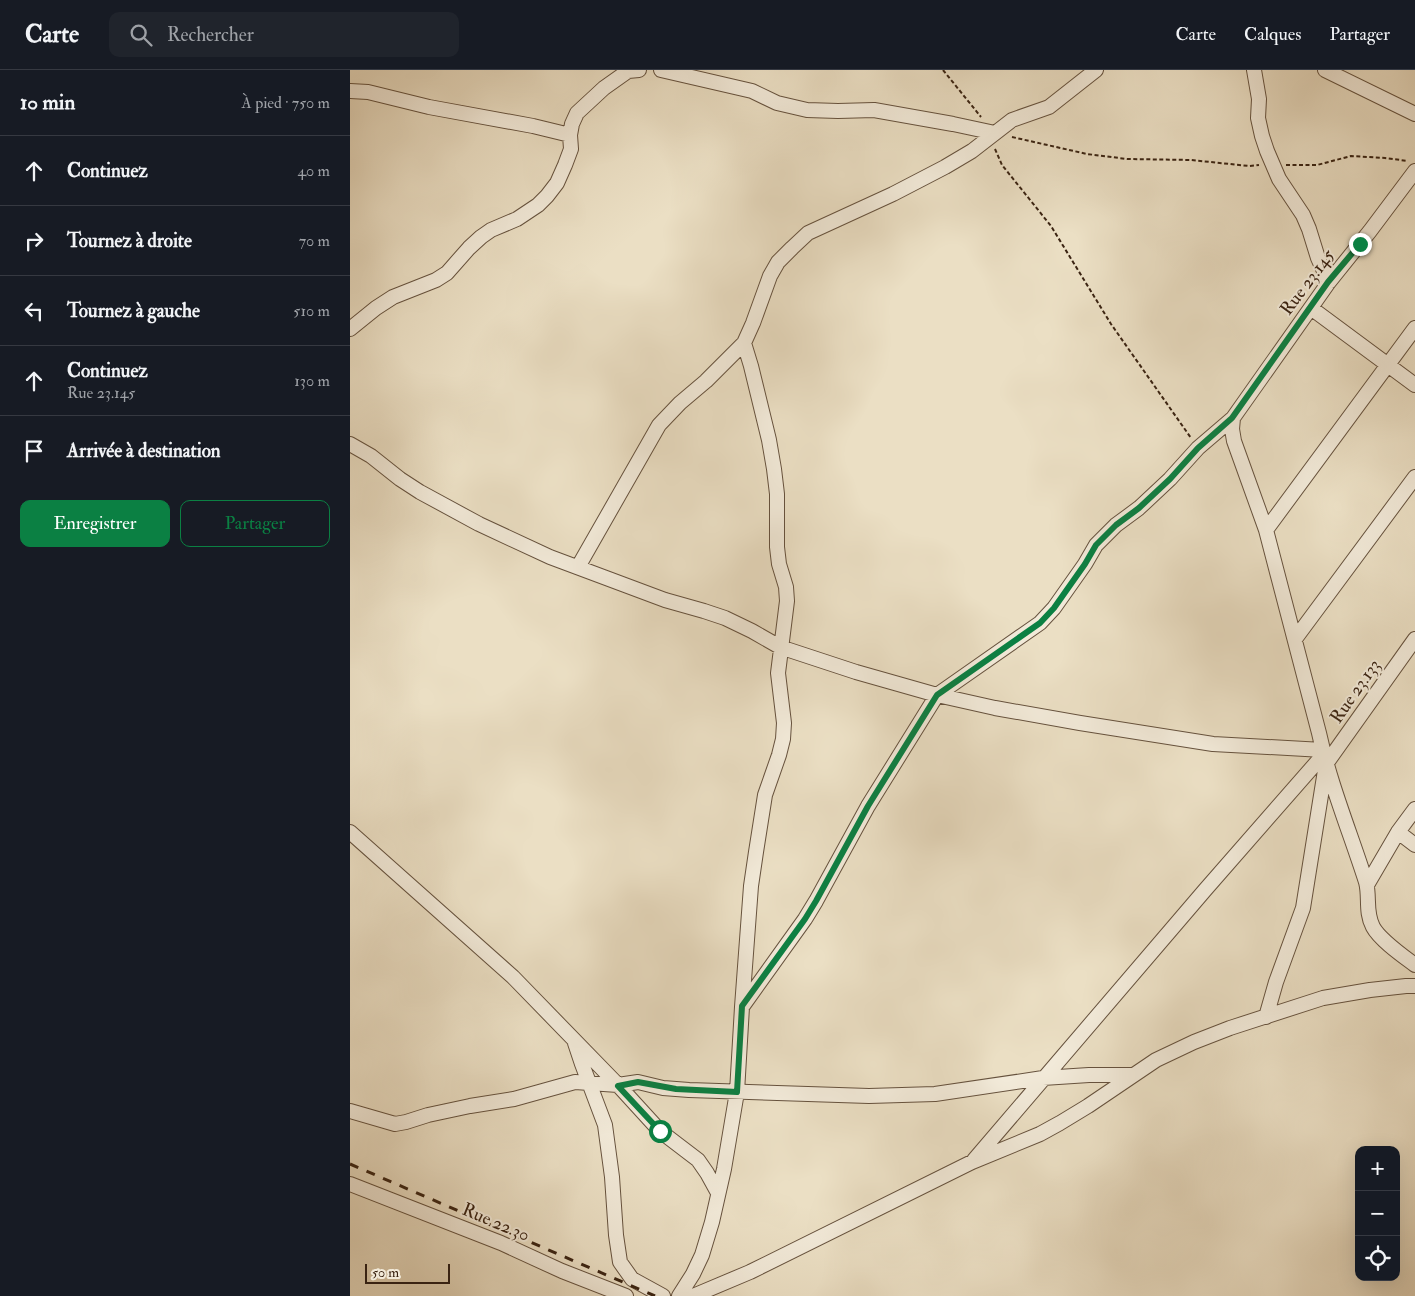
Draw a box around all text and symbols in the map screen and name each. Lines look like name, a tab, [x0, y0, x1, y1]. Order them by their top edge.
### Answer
search box	[109, 12, 459, 57]
text: Carte	[25, 19, 79, 50]
icon: search	[127, 21, 155, 49]
text: Rechercher	[167, 23, 254, 47]
text: Carte	[1175, 23, 1216, 46]
text: Calques	[1244, 23, 1301, 46]
text: Partager	[1329, 23, 1390, 46]
text: 10 min	[20, 89, 75, 116]
text: À pied · 750 m	[242, 93, 330, 113]
icon: ahead	[20, 157, 48, 185]
text: Continuez	[67, 159, 148, 183]
text: 40 m	[297, 161, 330, 181]
icon: right	[20, 227, 48, 255]
text: Tournez à droite	[67, 229, 192, 253]
text: 70 m	[299, 231, 330, 251]
route end	[1349, 233, 1372, 256]
street label: Rue 23.145	[1275, 245, 1340, 320]
icon: left	[20, 297, 48, 325]
text: Tournez à gauche	[67, 299, 200, 323]
text: 510 m	[293, 301, 330, 321]
text: Continuez	[67, 359, 148, 383]
icon: ahead	[20, 367, 48, 395]
text: 130 m	[294, 371, 330, 391]
text: Rue 23.145	[67, 383, 135, 403]
icon: arrive	[20, 437, 48, 465]
text: Arrivée à destination	[67, 439, 221, 463]
button: Enregistrer	[20, 500, 170, 547]
button: Partager	[180, 500, 330, 547]
street label: Rue 23.133	[1325, 655, 1386, 728]
route start	[649, 1120, 672, 1143]
map controls	[1355, 1146, 1400, 1281]
button: +	[1355, 1146, 1400, 1191]
button: −	[1355, 1191, 1400, 1236]
street label: Rue 22.30	[459, 1198, 533, 1247]
button: locate	[1355, 1236, 1400, 1281]
scale bar	[365, 1261, 450, 1284]
text: 50 m	[372, 1264, 399, 1281]

